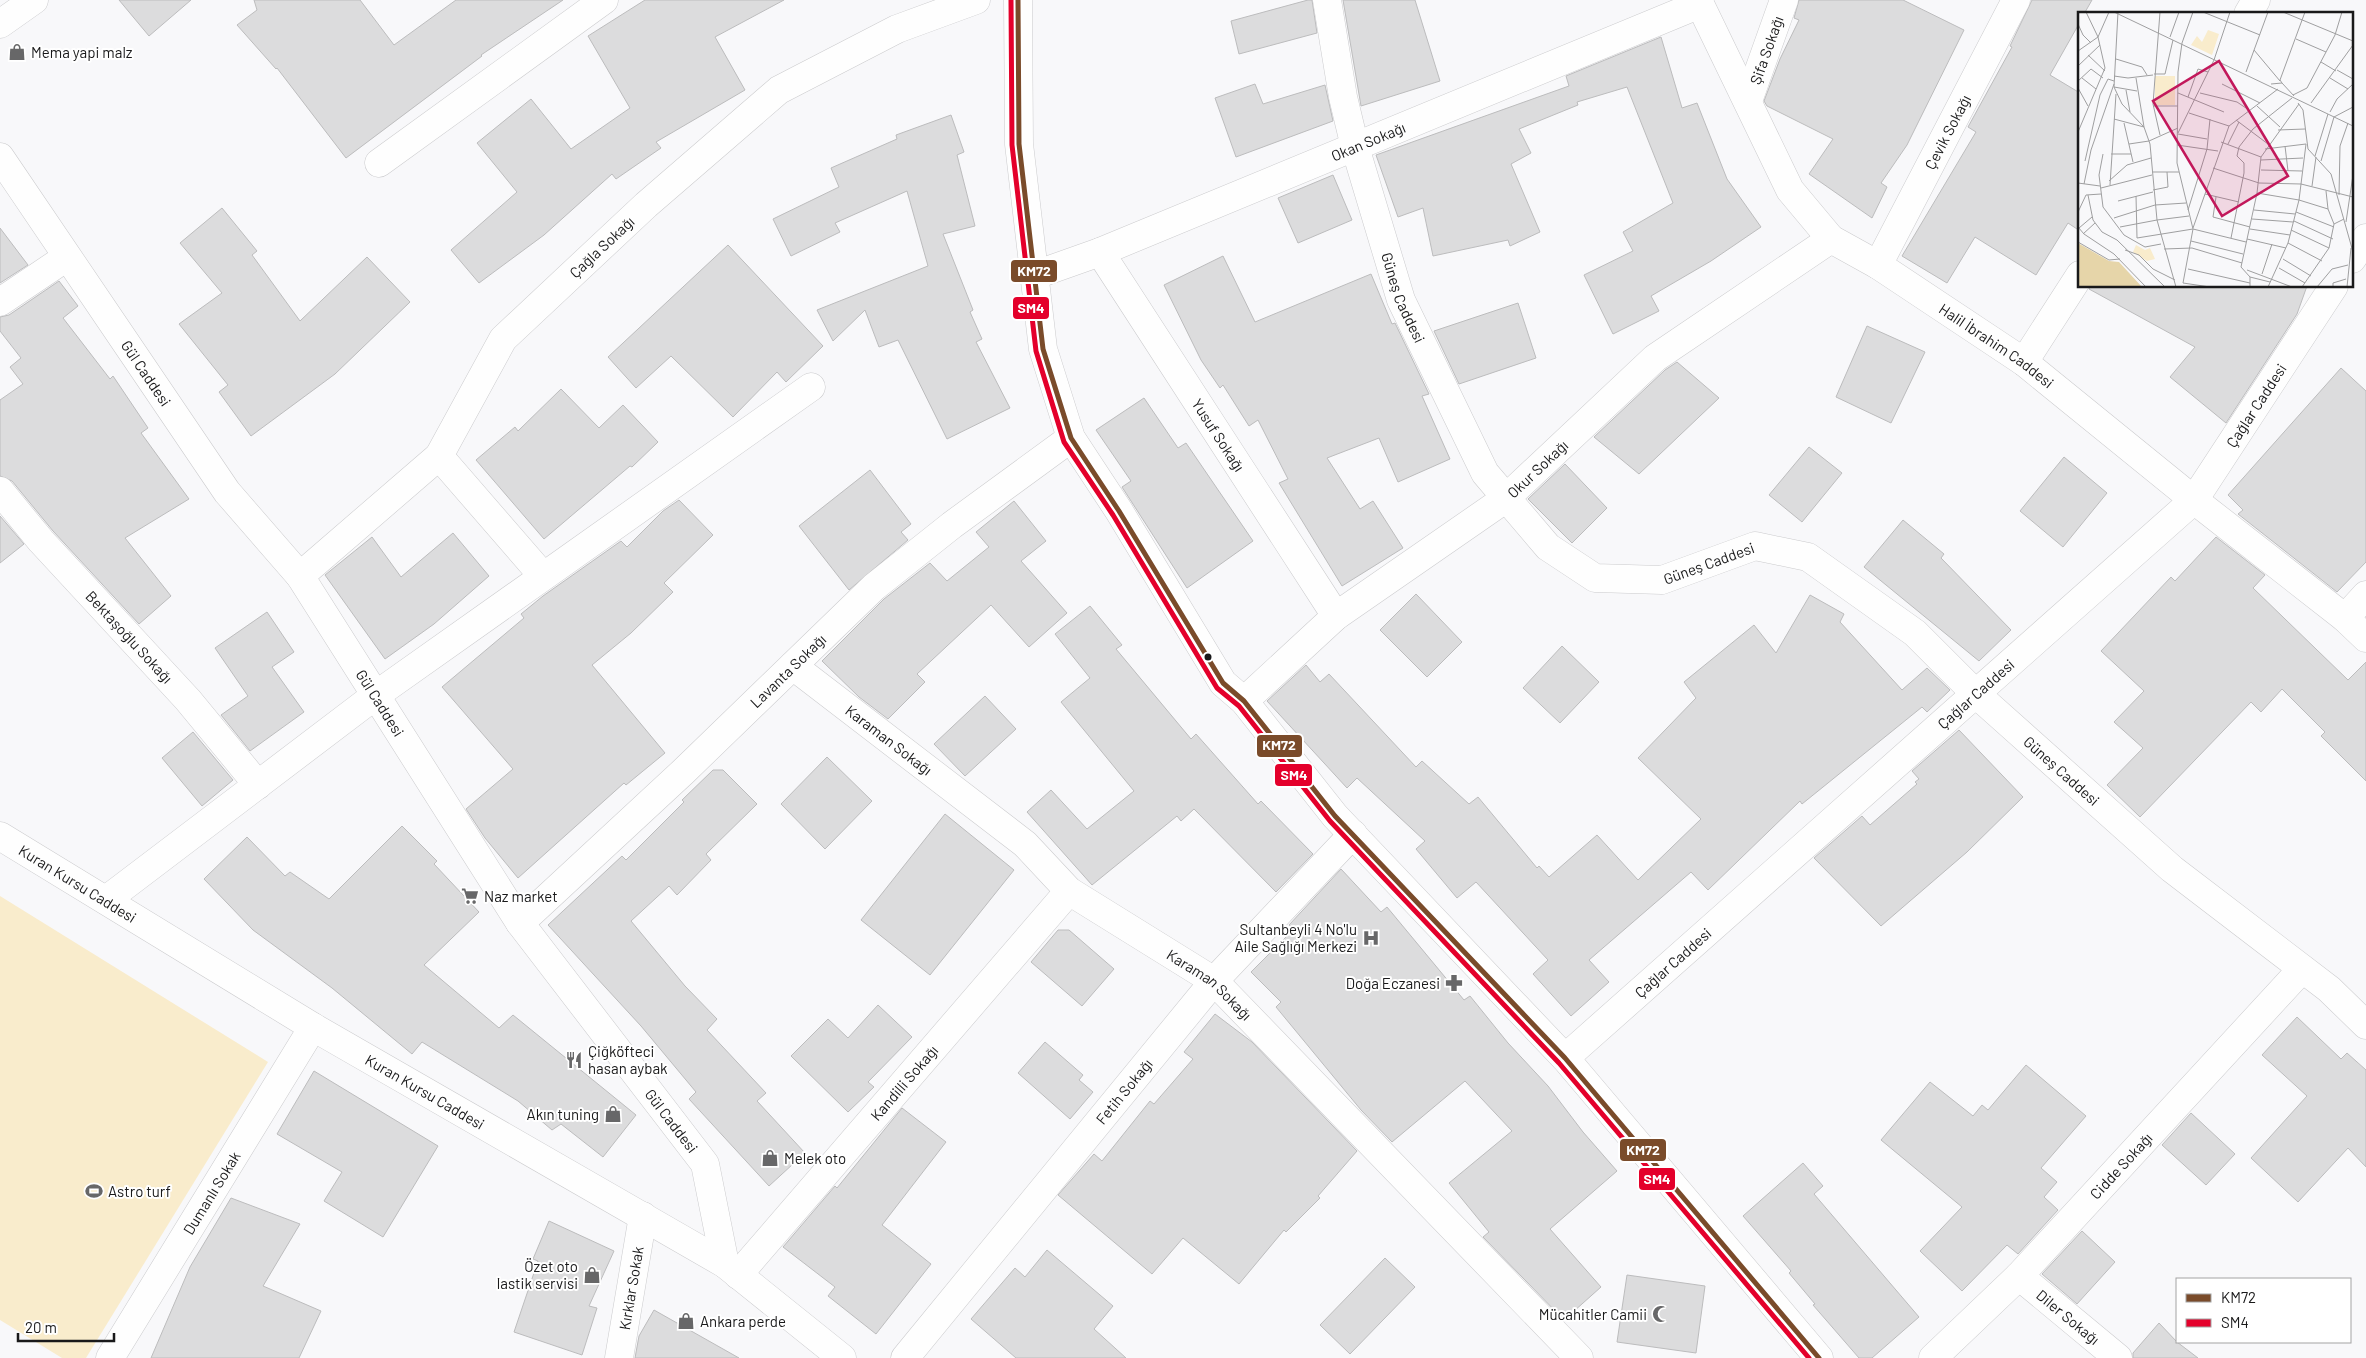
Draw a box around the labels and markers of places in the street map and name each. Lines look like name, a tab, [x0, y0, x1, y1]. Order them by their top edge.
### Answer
shop icon: Mema yapi malz	[7, 42, 27, 62]
place label: Mema yapi malz	[31, 43, 133, 61]
unlabelled marker	[1203, 652, 1213, 662]
supermarket icon: Naz market	[460, 886, 480, 906]
place label: Naz market	[484, 887, 558, 905]
place label: Sultanbeyli 4 No'lu Aile Sağlığı Merkezi	[1234, 920, 1357, 955]
hospital icon: Sultanbeyli 4 No'lu Aile Sağlığı Merkezi	[1361, 928, 1381, 948]
pharmacy icon: Doğa Eczanesi	[1444, 973, 1464, 993]
place label: Doğa Eczanesi	[1346, 974, 1440, 992]
place label: Çiğköfteci hasan aybak	[588, 1042, 668, 1077]
restaurant icon: Çiğköfteci hasan aybak	[564, 1050, 584, 1070]
shop icon: Akın tuning	[603, 1104, 623, 1124]
place label: Akın tuning	[527, 1105, 599, 1123]
shop icon: Melek oto	[760, 1148, 780, 1168]
place label: Melek oto	[784, 1149, 846, 1167]
sports icon: Astro turf	[84, 1181, 104, 1201]
place label: Astro turf	[108, 1182, 171, 1200]
place label: Özet oto lastik servisi	[497, 1257, 578, 1292]
shop icon: Özet oto lastik servisi	[582, 1265, 602, 1285]
mosque icon: Mücahitler Camii	[1651, 1304, 1671, 1324]
place label: Mücahitler Camii	[1539, 1305, 1647, 1323]
shop icon: Ankara perde	[676, 1311, 696, 1331]
place label: Ankara perde	[700, 1312, 786, 1330]

